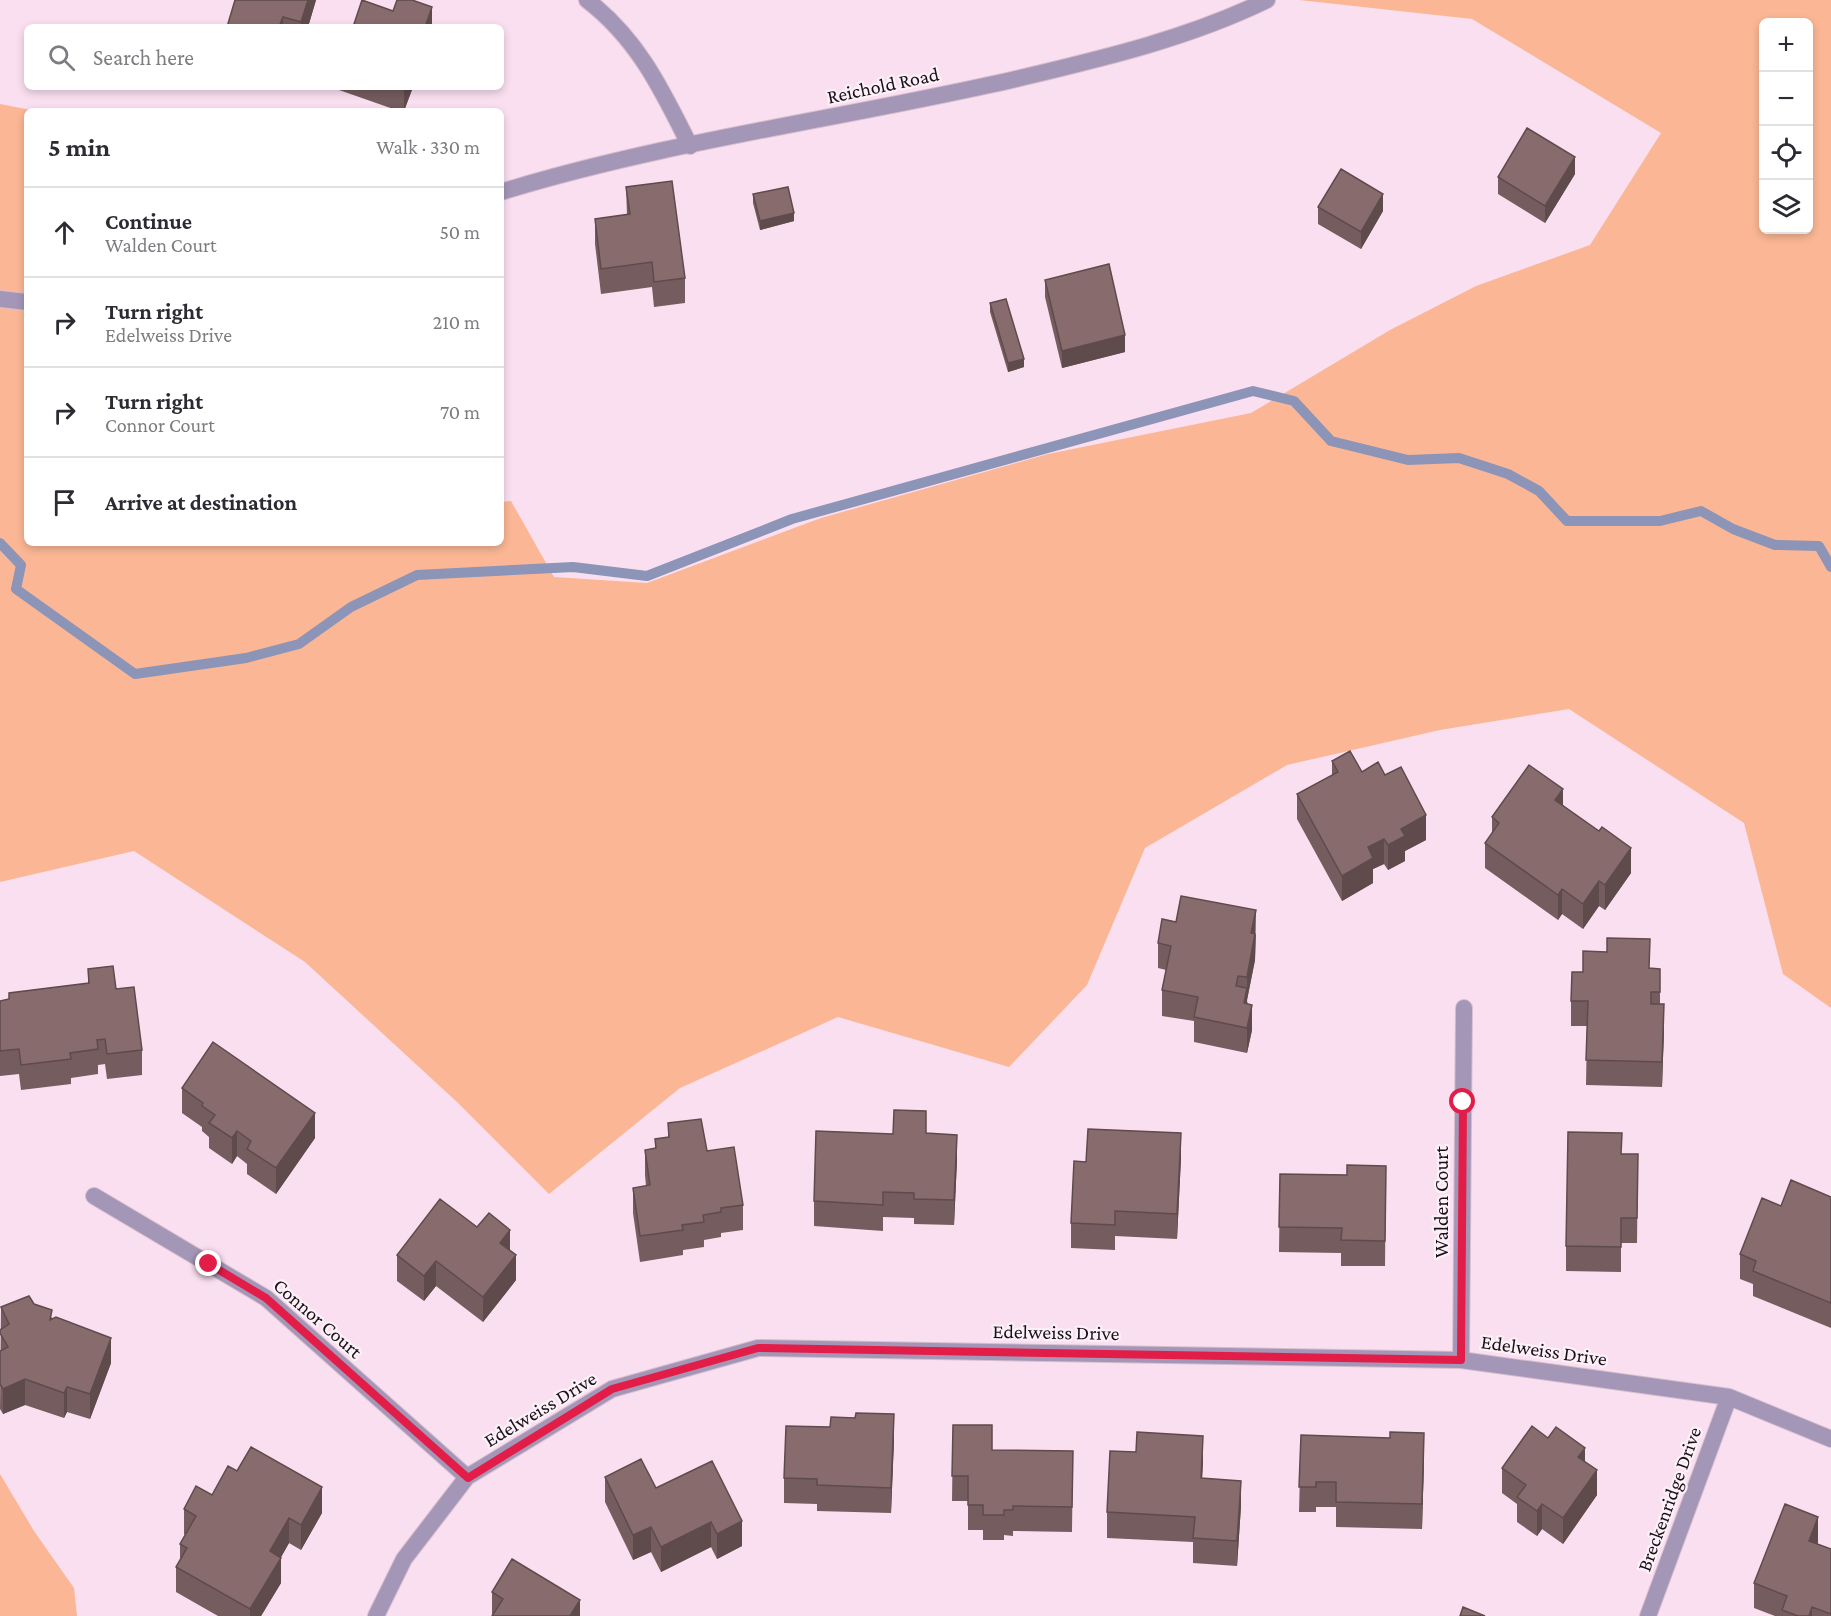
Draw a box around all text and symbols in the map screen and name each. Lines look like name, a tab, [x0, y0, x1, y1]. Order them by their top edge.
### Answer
map controls	[1759, 18, 1813, 234]
button: +	[1759, 18, 1813, 72]
search box	[24, 24, 504, 90]
icon: search	[45, 41, 78, 74]
text: Search here	[93, 45, 194, 70]
street label: Reichold Road	[825, 62, 941, 108]
button: −	[1759, 72, 1813, 126]
button: locate	[1759, 126, 1813, 180]
text: 5 min	[48, 133, 110, 162]
text: Walk · 330 m	[376, 136, 480, 158]
button: layers	[1759, 180, 1813, 234]
text: Continue	[105, 209, 192, 234]
icon: ahead	[48, 216, 81, 249]
text: 50 m	[439, 221, 480, 243]
text: Walden Court	[105, 234, 217, 256]
text: Turn right	[105, 299, 203, 324]
icon: right	[48, 306, 81, 339]
text: 210 m	[433, 311, 480, 333]
text: Edelweiss Drive	[105, 324, 232, 346]
text: Turn right	[105, 389, 203, 414]
icon: right	[48, 396, 81, 429]
text: 70 m	[440, 401, 480, 423]
text: Connor Court	[105, 414, 215, 436]
icon: arrive	[48, 486, 81, 519]
text: Arrive at destination	[105, 490, 297, 515]
route start	[1449, 1088, 1475, 1114]
street label: Walden Court	[1430, 1146, 1452, 1258]
route end	[195, 1250, 221, 1276]
street label: Connor Court	[269, 1274, 367, 1363]
street label: Edelweiss Drive	[992, 1320, 1120, 1344]
street label: Edelweiss Drive	[1480, 1330, 1609, 1370]
street label: Edelweiss Drive	[480, 1367, 600, 1451]
street label: Breckenridge Drive	[1633, 1424, 1706, 1575]

